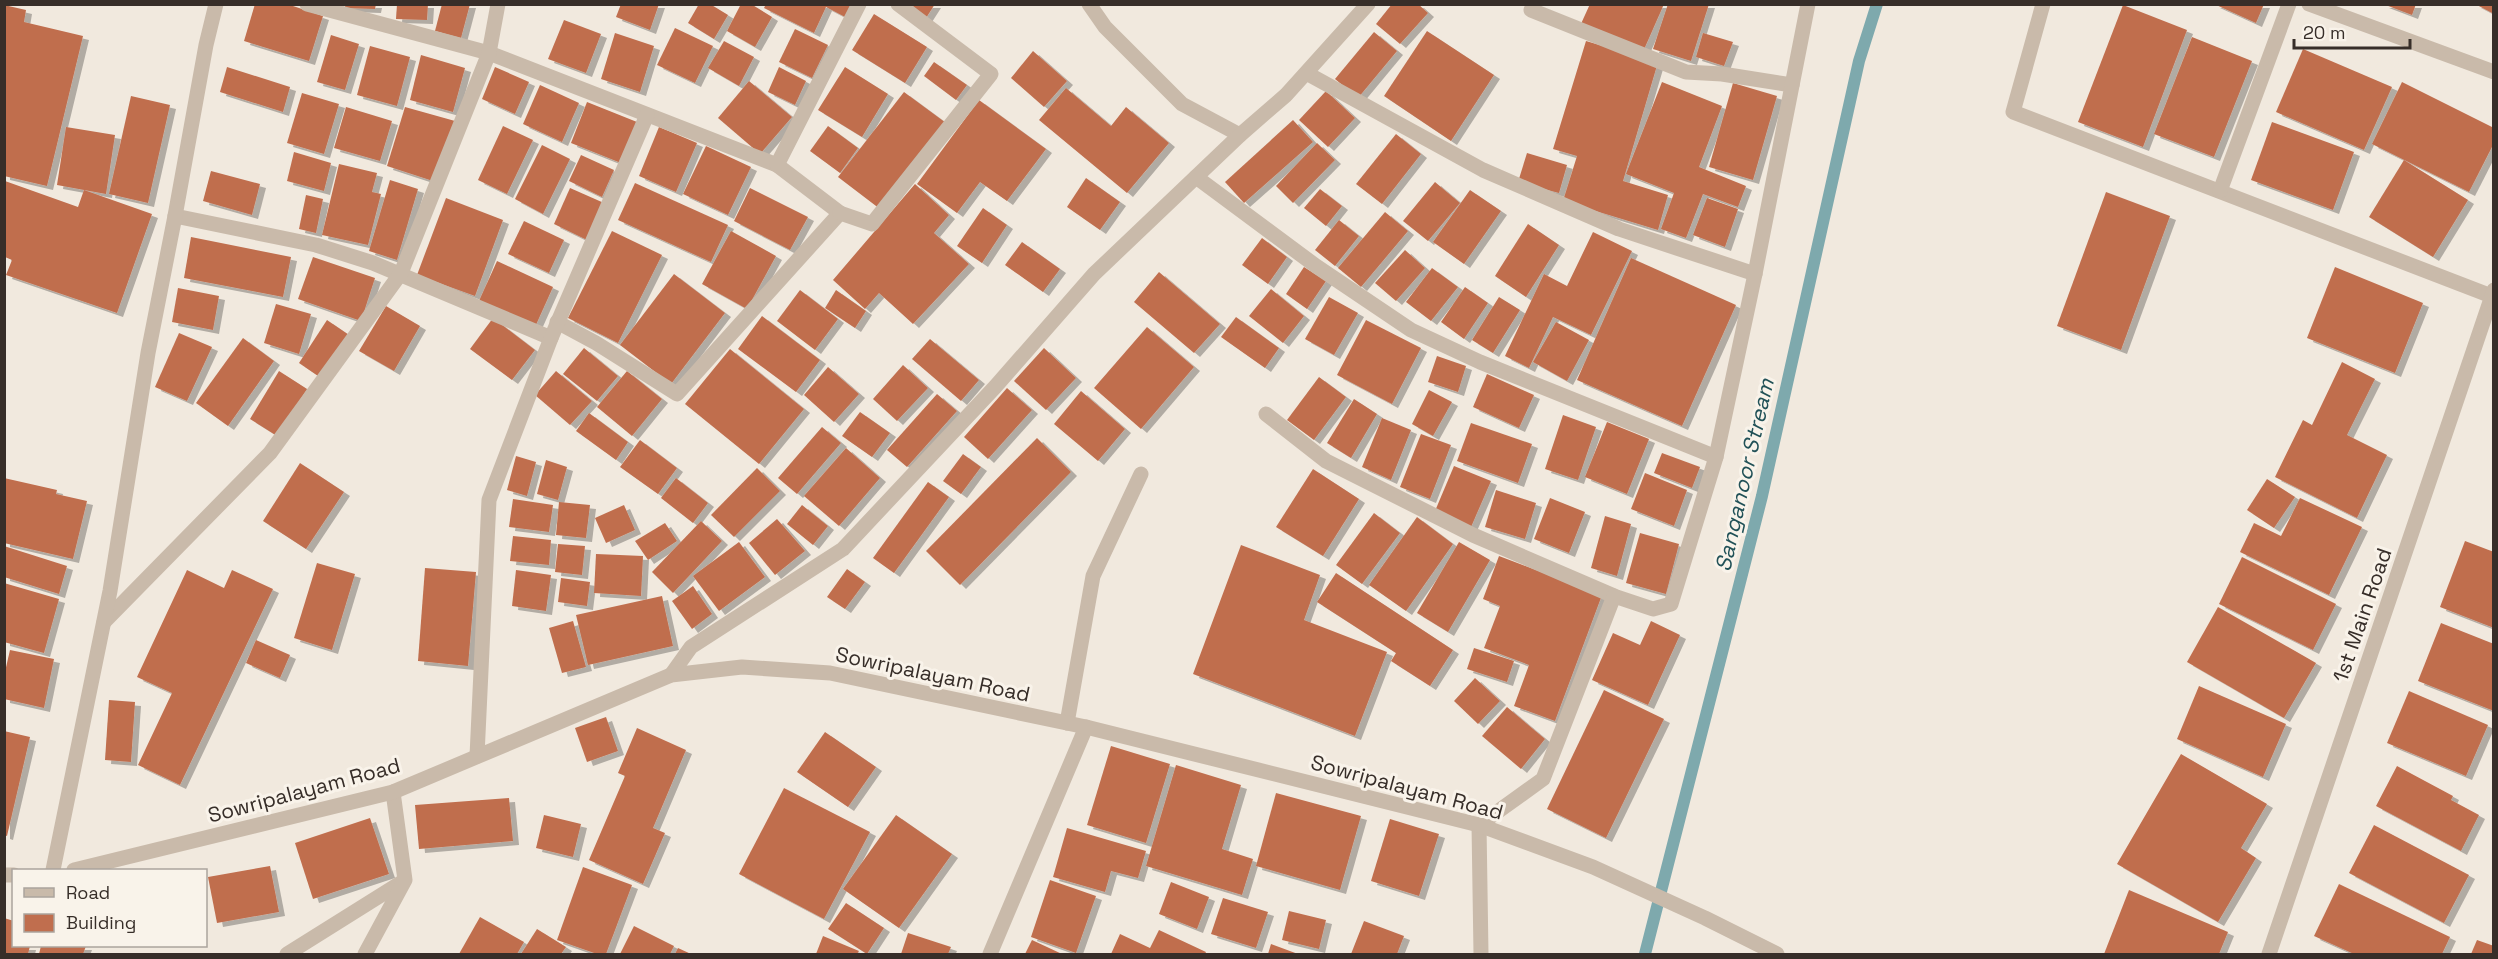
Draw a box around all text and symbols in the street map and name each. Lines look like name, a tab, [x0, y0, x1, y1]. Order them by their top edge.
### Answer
scale bar	[2294, 12, 2410, 50]
text: 20 m	[2303, 21, 2346, 44]
water label: Sanganoor Stream	[1708, 375, 1780, 574]
street label: 1st Main Road	[2326, 544, 2398, 686]
street label: Sowripalayam Road	[833, 640, 1033, 708]
street label: Sowripalayam Road	[1308, 748, 1506, 826]
street label: Sowripalayam Road	[205, 751, 403, 829]
legend	[12, 869, 207, 947]
text: Road	[66, 881, 110, 904]
text: Building	[66, 911, 136, 934]

